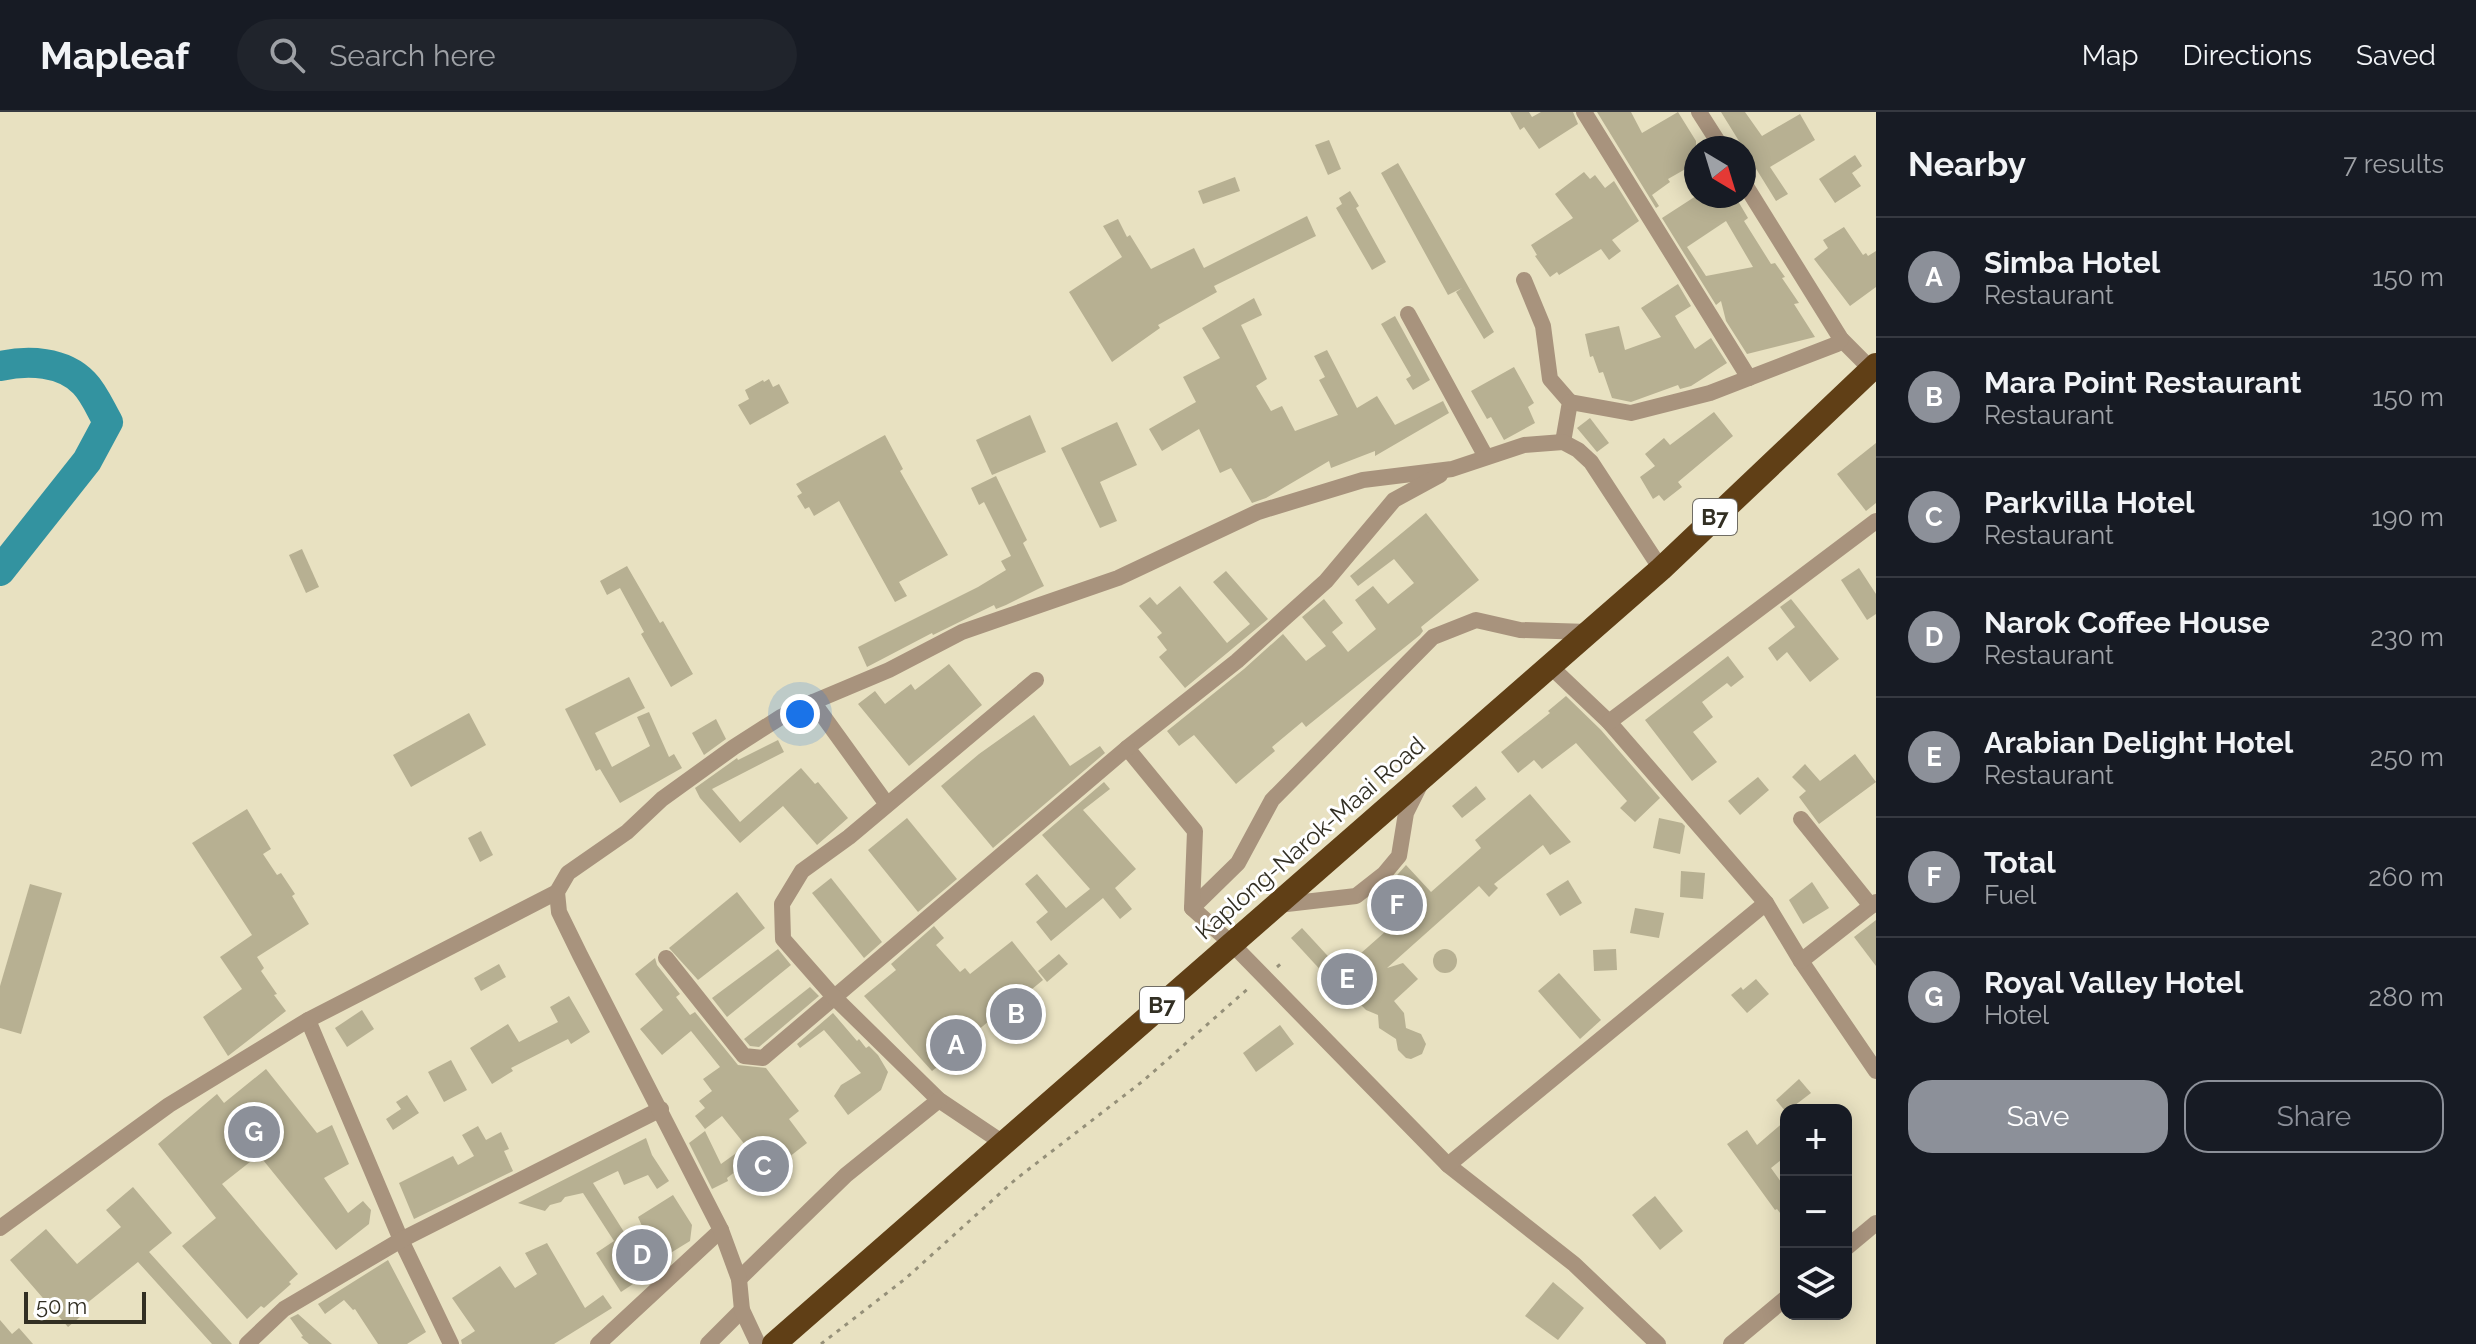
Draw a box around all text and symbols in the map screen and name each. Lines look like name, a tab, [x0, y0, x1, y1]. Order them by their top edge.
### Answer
search box	[237, 19, 797, 91]
text: Mapleaf	[40, 33, 189, 78]
icon: search	[265, 33, 309, 77]
text: Search here	[329, 38, 496, 73]
text: Map	[2082, 39, 2139, 72]
text: Directions	[2183, 39, 2312, 72]
text: Saved	[2356, 39, 2436, 72]
north arrow	[1684, 136, 1756, 208]
text: Nearby	[1908, 144, 2026, 184]
text: 7 results	[2343, 149, 2444, 179]
text: Simba Hotel	[1984, 245, 2160, 280]
text: A	[1925, 262, 1943, 292]
text: 150 m	[2372, 262, 2444, 292]
text: Restaurant	[1984, 280, 2114, 310]
text: Mara Point Restaurant	[1984, 365, 2302, 400]
text: B	[1925, 382, 1943, 412]
text: 150 m	[2372, 382, 2444, 412]
text: Restaurant	[1984, 400, 2114, 430]
text: Parkvilla Hotel	[1984, 485, 2194, 520]
road number: B7	[1693, 499, 1737, 535]
text: C	[1925, 502, 1943, 532]
text: 190 m	[2371, 502, 2444, 532]
text: Restaurant	[1984, 520, 2114, 550]
text: Narok Coffee House	[1984, 605, 2270, 640]
text: D	[1925, 622, 1943, 652]
text: 230 m	[2370, 622, 2444, 652]
text: Restaurant	[1984, 640, 2114, 670]
your location	[780, 694, 820, 734]
text: Arabian Delight Hotel	[1984, 725, 2293, 760]
street label: Kaplong-Narok-Maai Road	[1189, 730, 1431, 946]
text: E	[1926, 742, 1942, 772]
text: 250 m	[2370, 742, 2444, 772]
text: Restaurant	[1984, 760, 2114, 790]
text: Total	[1984, 845, 2056, 880]
text: F	[1927, 862, 1941, 892]
text: 260 m	[2368, 862, 2444, 892]
pin: F	[1371, 875, 1423, 935]
text: Fuel	[1984, 880, 2036, 910]
pin: E	[1321, 949, 1373, 1009]
text: Royal Valley Hotel	[1984, 965, 2243, 1000]
text: G	[1925, 982, 1943, 1012]
text: 280 m	[2369, 982, 2444, 1012]
pin: B	[990, 984, 1042, 1044]
road number: B7	[1140, 987, 1184, 1023]
text: Hotel	[1984, 1000, 2049, 1030]
pin: A	[930, 1015, 982, 1075]
button: Save	[1908, 1080, 2168, 1153]
button: Share	[2184, 1080, 2444, 1153]
pin: G	[228, 1102, 280, 1162]
map controls	[1780, 1104, 1852, 1320]
button: +	[1780, 1104, 1852, 1176]
pin: C	[737, 1136, 789, 1196]
button: −	[1780, 1176, 1852, 1248]
pin: D	[616, 1225, 668, 1285]
button: layers	[1780, 1248, 1852, 1320]
scale bar	[24, 1288, 146, 1324]
text: 50 m	[36, 1293, 87, 1319]

